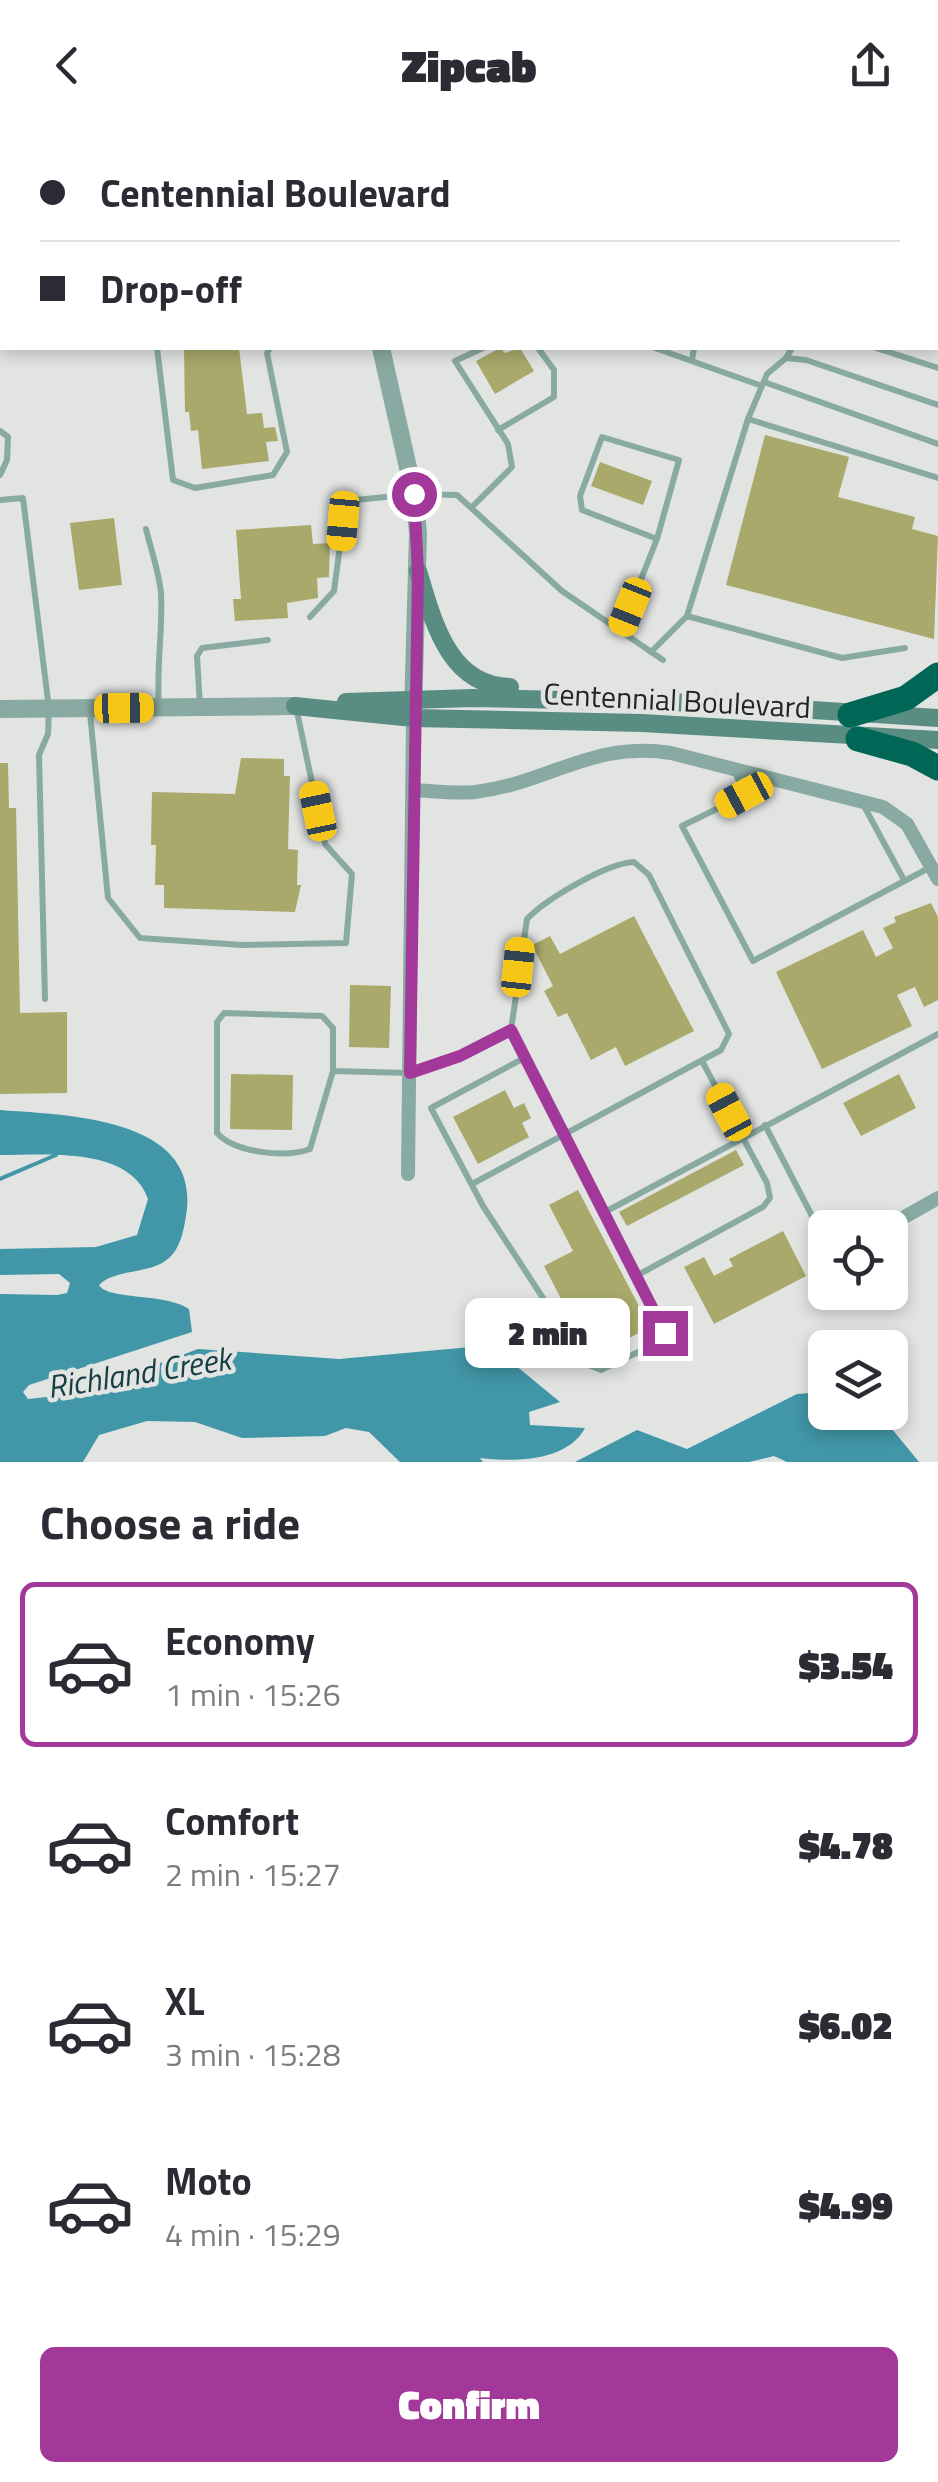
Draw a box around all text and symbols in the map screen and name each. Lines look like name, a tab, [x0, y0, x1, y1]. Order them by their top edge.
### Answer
text: Zipcab	[401, 31, 537, 99]
icon: back	[40, 38, 95, 93]
icon: share	[843, 38, 898, 93]
text: Centennial Boulevard	[100, 164, 451, 222]
text: Drop-off	[100, 260, 242, 318]
route start	[392, 472, 437, 517]
car	[325, 490, 361, 552]
car	[605, 574, 655, 640]
street label: Centennial Boulevard	[542, 670, 812, 730]
car	[94, 692, 154, 724]
car	[710, 768, 778, 822]
car	[297, 779, 339, 843]
car	[500, 936, 536, 998]
car	[702, 1078, 756, 1146]
map controls	[808, 1210, 908, 1430]
button: locate	[808, 1210, 908, 1310]
callout: 2 min	[465, 1298, 630, 1368]
text: 2 min	[508, 1309, 587, 1357]
route end	[643, 1311, 688, 1356]
button: layers	[808, 1330, 908, 1430]
water label: Richland Creek	[44, 1333, 238, 1410]
text: Choose a ride	[40, 1488, 300, 1556]
text: Economy	[165, 1612, 315, 1670]
icon: car	[45, 1620, 135, 1710]
text: $3.54	[799, 1636, 893, 1694]
text: 1 min · 15:26	[165, 1670, 341, 1718]
text: Comfort	[165, 1792, 299, 1850]
icon: car	[45, 1800, 135, 1890]
text: $4.78	[799, 1816, 893, 1874]
text: 2 min · 15:27	[165, 1850, 341, 1898]
text: XL	[165, 1972, 205, 2030]
icon: car	[45, 1980, 135, 2070]
text: $6.02	[799, 1996, 893, 2054]
text: 3 min · 15:28	[165, 2030, 341, 2078]
text: Moto	[165, 2152, 252, 2210]
icon: car	[45, 2160, 135, 2250]
text: $4.99	[799, 2176, 893, 2234]
text: 4 min · 15:29	[165, 2210, 341, 2258]
button: Confirm	[40, 2347, 898, 2462]

